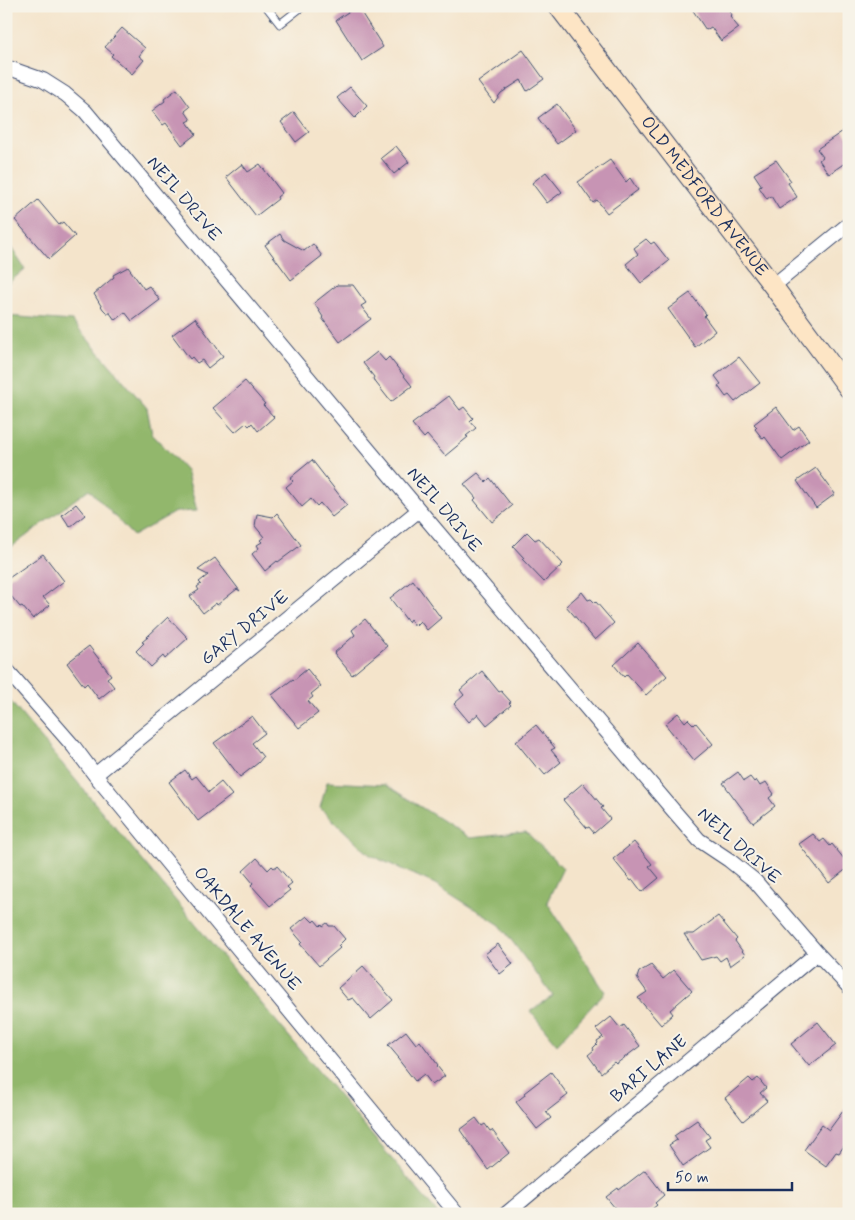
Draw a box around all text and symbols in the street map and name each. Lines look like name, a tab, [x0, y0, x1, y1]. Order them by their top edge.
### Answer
street label: OLD MEDFORD AVENUE	[635, 111, 773, 281]
street label: NEIL DRIVE	[141, 151, 227, 247]
street label: NEIL DRIVE	[401, 462, 487, 558]
street label: GARY DRIVE	[196, 585, 294, 671]
street label: NEIL DRIVE	[692, 802, 786, 890]
street label: OAKDALE AVENUE	[188, 862, 306, 996]
street label: BARI LANE	[605, 1030, 693, 1108]
scale bar	[668, 1160, 791, 1192]
text: 50 m	[675, 1168, 709, 1188]

